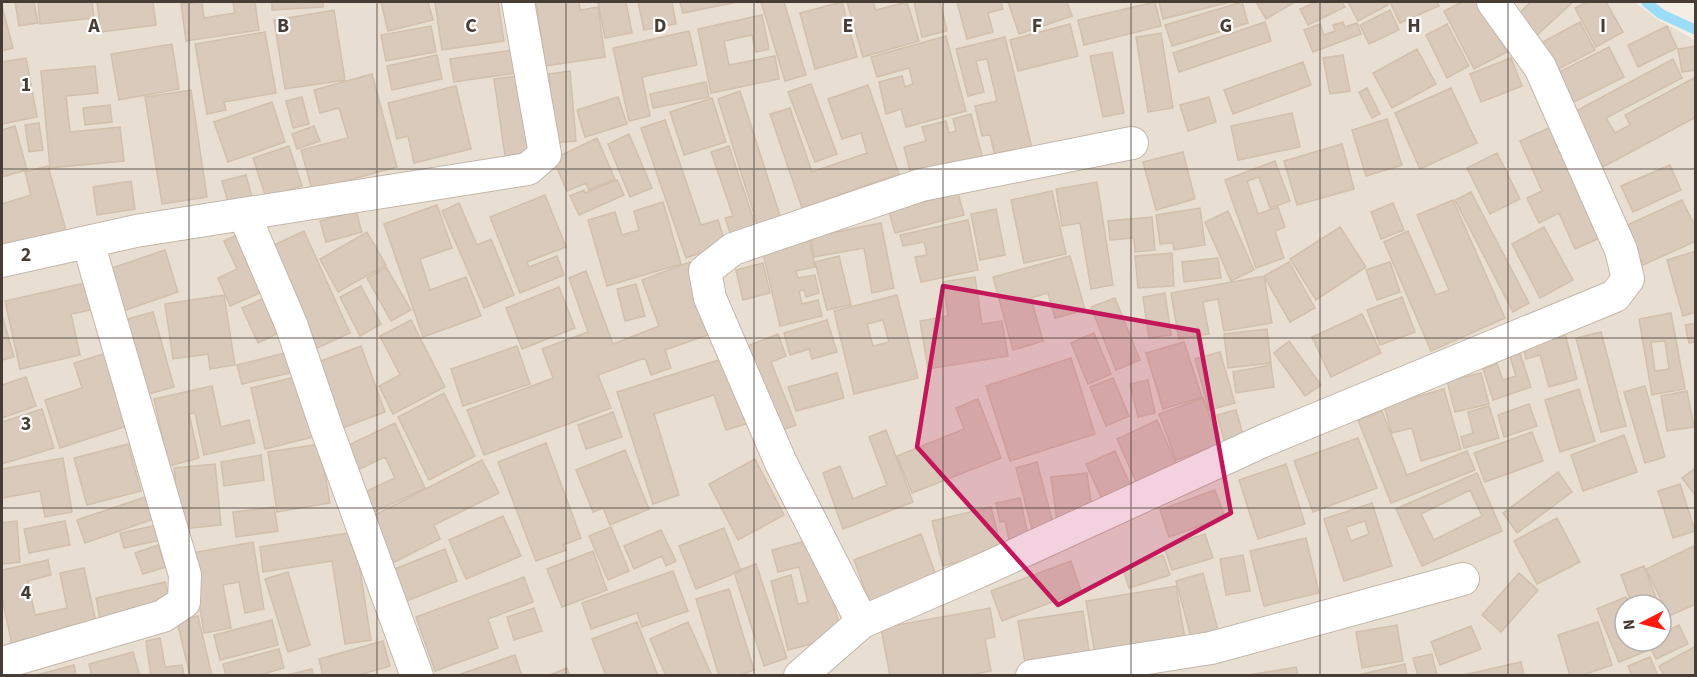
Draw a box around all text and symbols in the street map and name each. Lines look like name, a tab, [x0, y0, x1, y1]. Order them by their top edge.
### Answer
text: A	[87, 12, 100, 40]
text: B	[277, 12, 289, 40]
text: C	[465, 12, 477, 40]
text: D	[654, 12, 666, 40]
text: E	[843, 12, 853, 40]
text: F	[1032, 12, 1042, 40]
text: G	[1220, 12, 1232, 40]
text: H	[1407, 12, 1421, 40]
text: I	[1600, 12, 1606, 40]
text: 1	[21, 71, 31, 99]
text: 2	[21, 241, 31, 269]
text: 3	[21, 410, 31, 438]
text: 4	[21, 579, 32, 607]
north arrow	[1613, 593, 1673, 653]
text: N	[1618, 618, 1641, 631]

